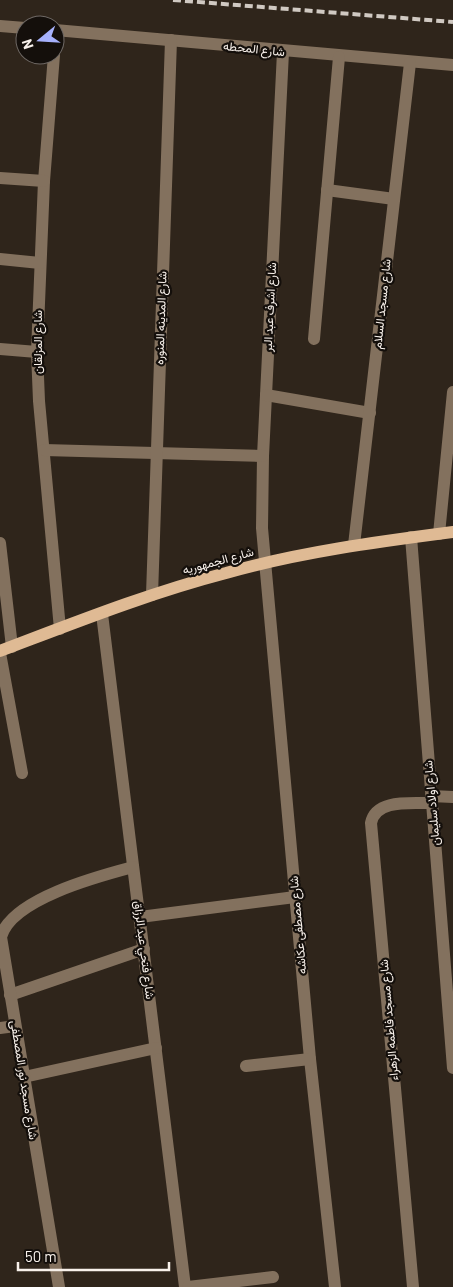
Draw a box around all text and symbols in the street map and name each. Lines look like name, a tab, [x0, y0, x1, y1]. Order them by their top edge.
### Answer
north arrow	[15, 15, 65, 65]
text: N	[18, 37, 37, 51]
street label: شارع المحطه	[222, 38, 286, 61]
street label: شارع مسجد السلام	[369, 258, 396, 350]
street label: شارع اشرف عبد البر	[260, 262, 281, 353]
street label: شارع المدينه المنوره	[151, 271, 172, 365]
street label: شارع المزلقان	[30, 310, 47, 374]
street label: شارع الجمهوريه	[181, 544, 256, 579]
street label: شارع اولاد سليمان	[420, 760, 445, 846]
street label: شارع مصطفى عكاشه	[286, 875, 311, 975]
street label: شارع فتحي عبد الرزاق	[128, 900, 158, 1000]
street label: شارع مسجد فاطمه الزهراء	[376, 959, 403, 1081]
street label: شارع مسجد نور المصطفى	[6, 1019, 41, 1141]
scale bar	[18, 1240, 169, 1272]
text: 50 m	[25, 1247, 57, 1265]

